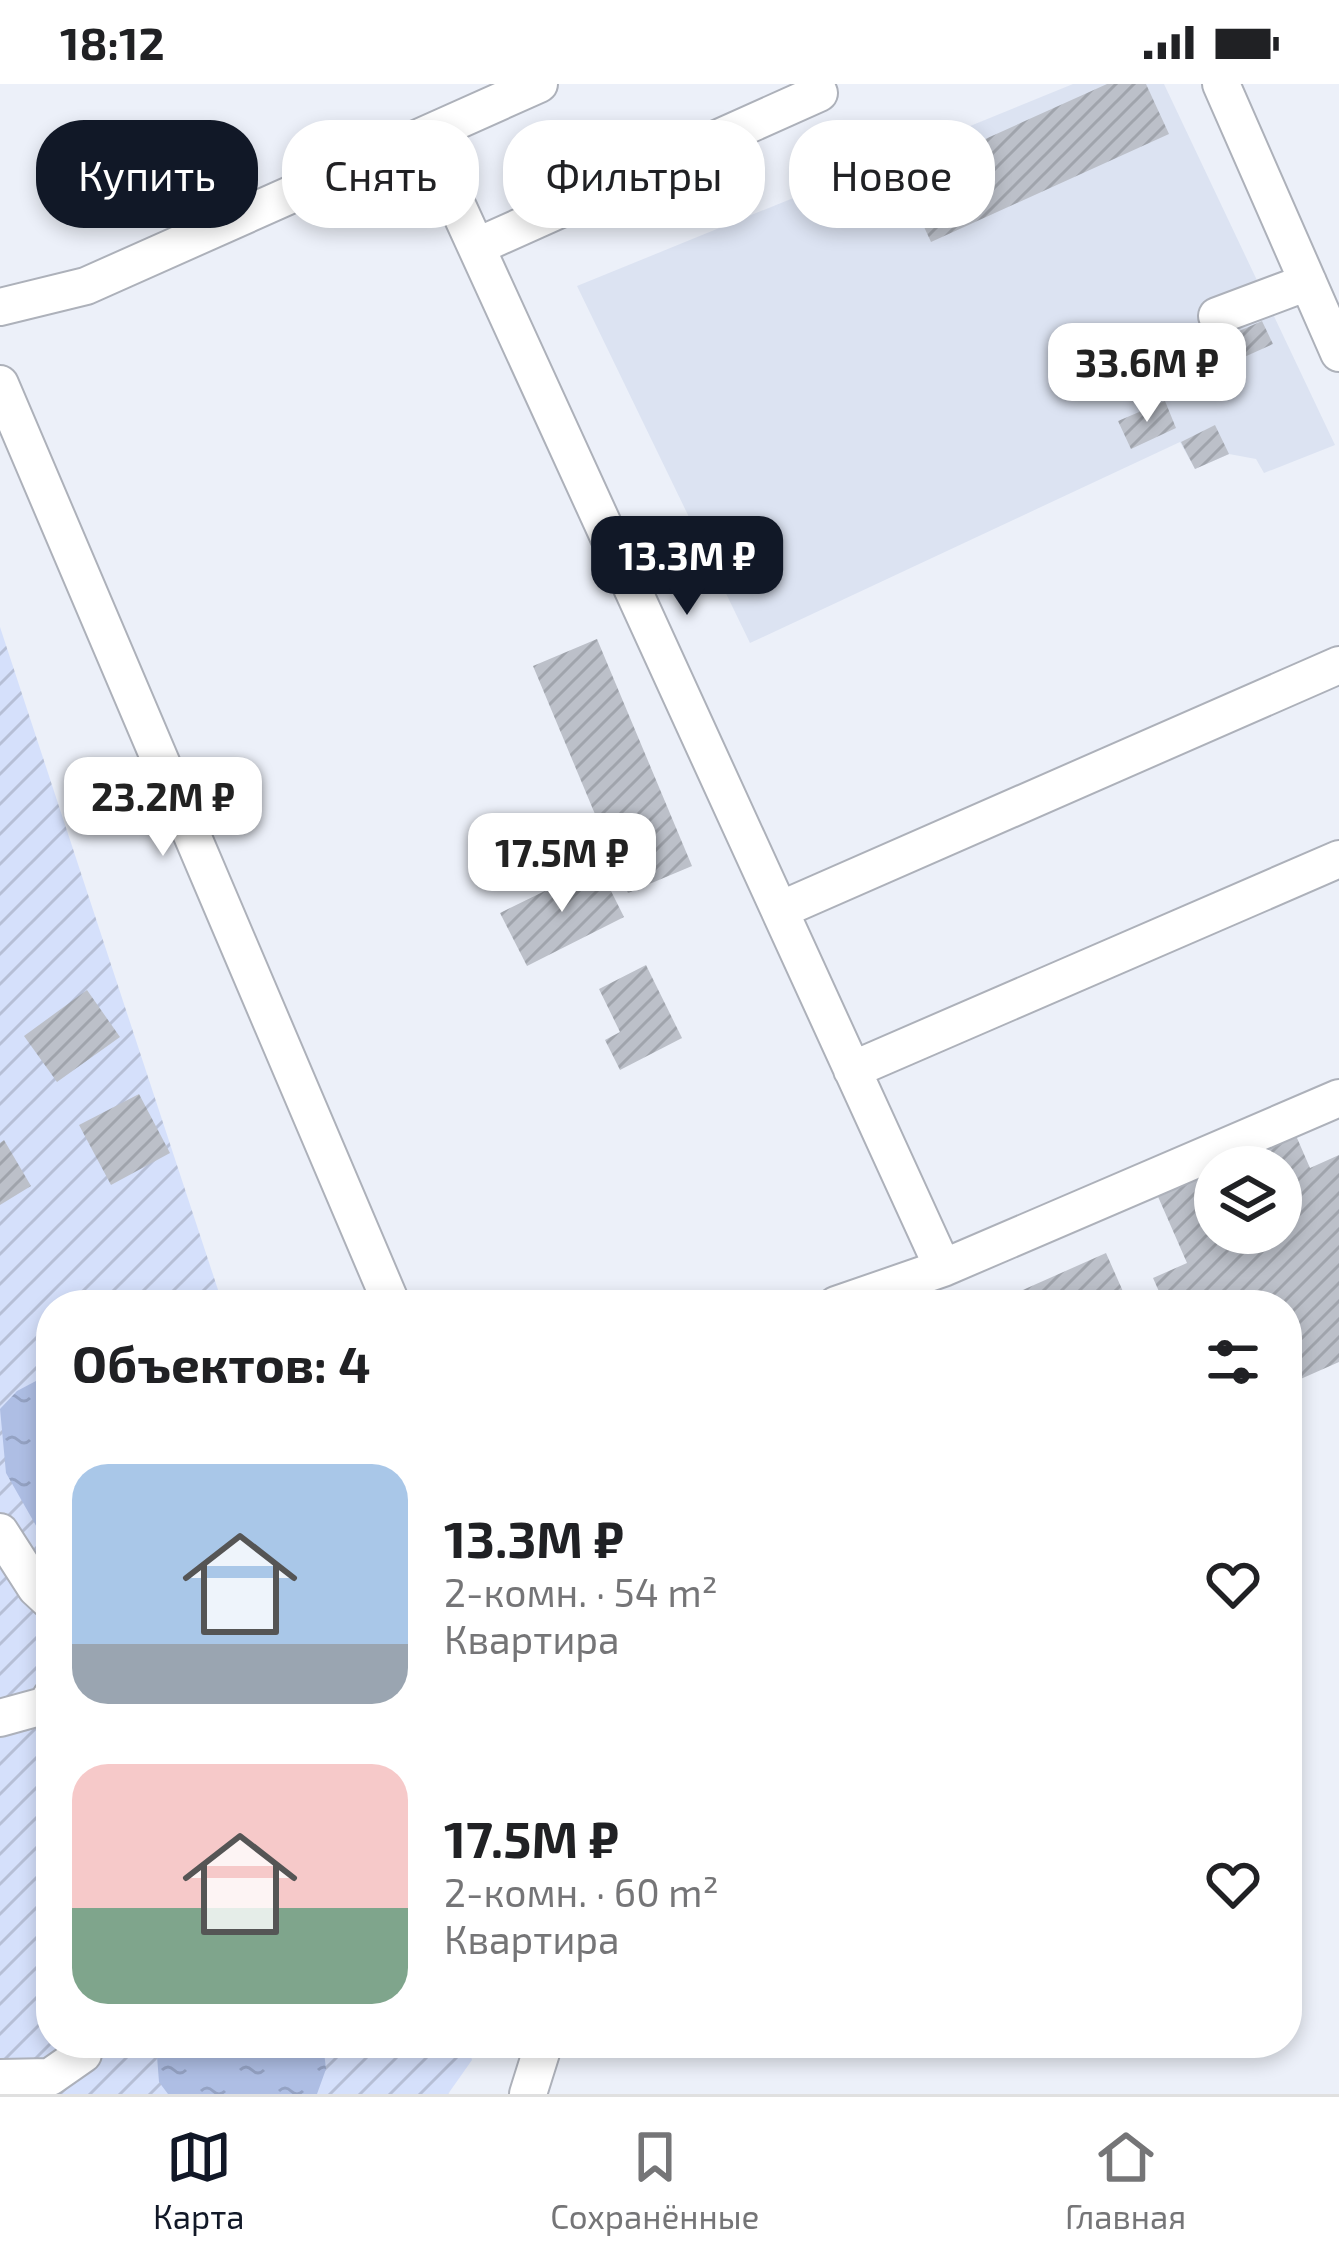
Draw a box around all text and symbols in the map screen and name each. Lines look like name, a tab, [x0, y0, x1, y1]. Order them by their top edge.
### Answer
text: 18:12	[60, 15, 165, 69]
chip: Купить	[36, 120, 258, 228]
chip: Снять	[282, 120, 479, 228]
chip: Фильтры	[503, 120, 765, 228]
chip: Новое	[789, 120, 995, 228]
pin: 33.6M ₽	[1036, 323, 1258, 425]
text: 33.6M ₽	[1075, 338, 1219, 385]
pin: 13.3M ₽	[576, 516, 798, 618]
text: 13.3M ₽	[618, 531, 756, 578]
pin: 23.2M ₽	[52, 757, 274, 859]
text: 23.2M ₽	[91, 772, 235, 819]
pin: 17.5M ₽	[451, 813, 673, 915]
text: 17.5M ₽	[495, 828, 629, 875]
map controls	[1194, 1146, 1302, 1254]
button: layers	[1194, 1146, 1302, 1254]
icon: filters	[1200, 1329, 1266, 1395]
text: Объектов: 4	[72, 1332, 371, 1393]
text: 13.3M ₽	[444, 1507, 624, 1568]
icon: home	[168, 1512, 312, 1656]
icon: heart	[1200, 1551, 1266, 1617]
text: 2-комн. · 54 m²	[444, 1568, 718, 1615]
text: Квартира	[444, 1615, 620, 1662]
text: 17.5M ₽	[444, 1807, 619, 1868]
icon: home	[168, 1812, 312, 1956]
icon: heart	[1200, 1851, 1266, 1917]
text: 2-комн. · 60 m²	[444, 1868, 719, 1915]
text: Квартира	[444, 1915, 620, 1962]
tab: Карта	[153, 2124, 245, 2236]
tab: Сохранённые	[550, 2124, 759, 2236]
tab: Главная	[1065, 2124, 1186, 2236]

